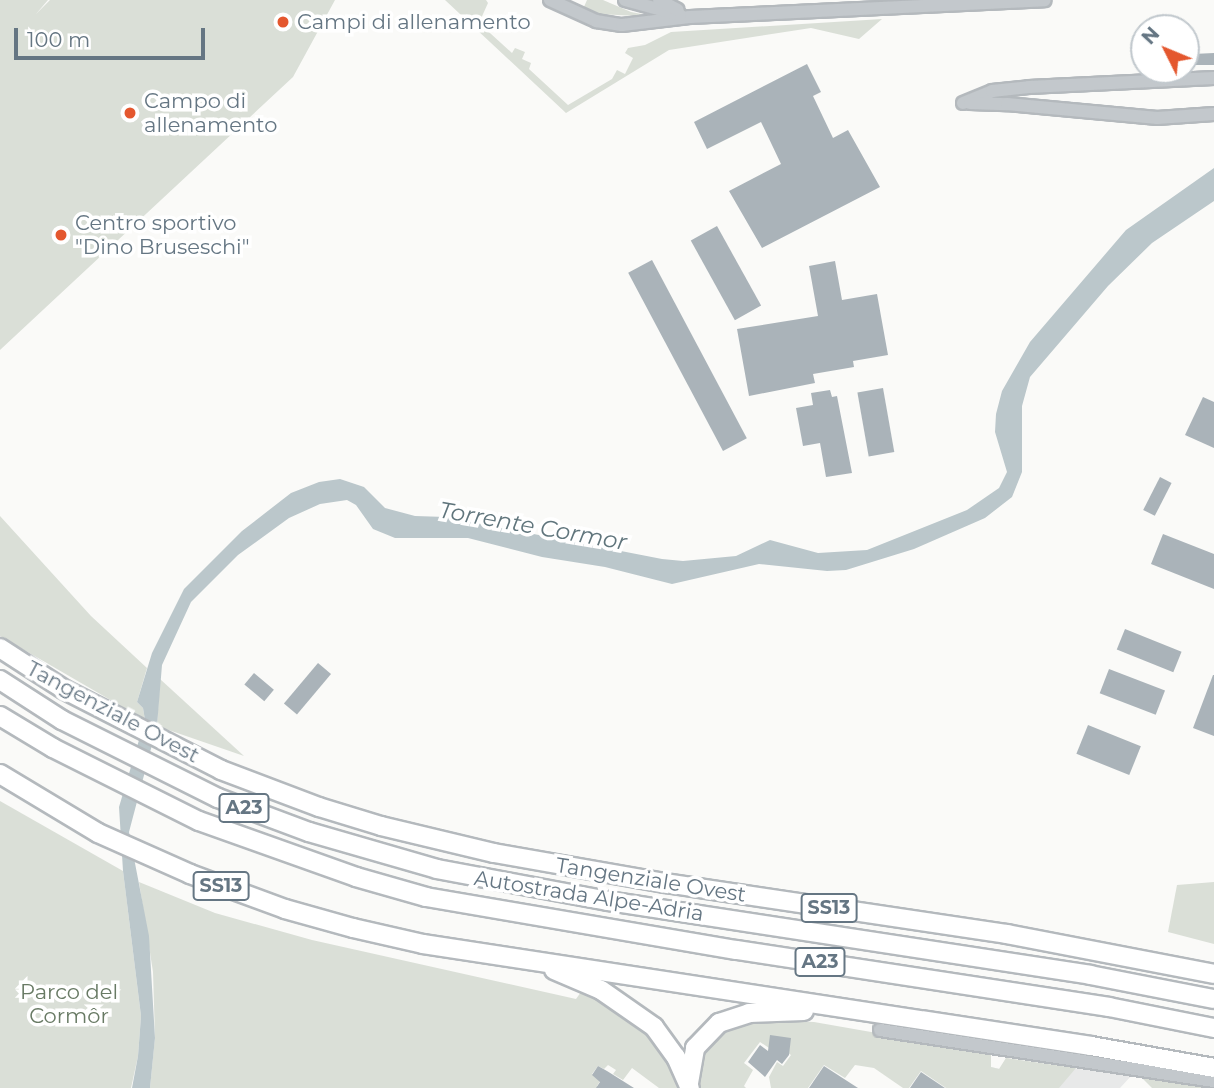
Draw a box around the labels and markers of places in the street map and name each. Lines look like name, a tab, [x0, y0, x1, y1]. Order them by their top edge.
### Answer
place label: Campi di allenamento	[297, 9, 531, 35]
marker: Campi di allenamento	[275, 14, 291, 30]
place label: Campo di allenamento	[144, 88, 277, 138]
marker: Campo di allenamento	[122, 105, 138, 121]
place label: Centro sportivo "Dino Bruseschi"	[75, 210, 250, 260]
marker: Centro sportivo "Dino Bruseschi"	[53, 227, 69, 243]

